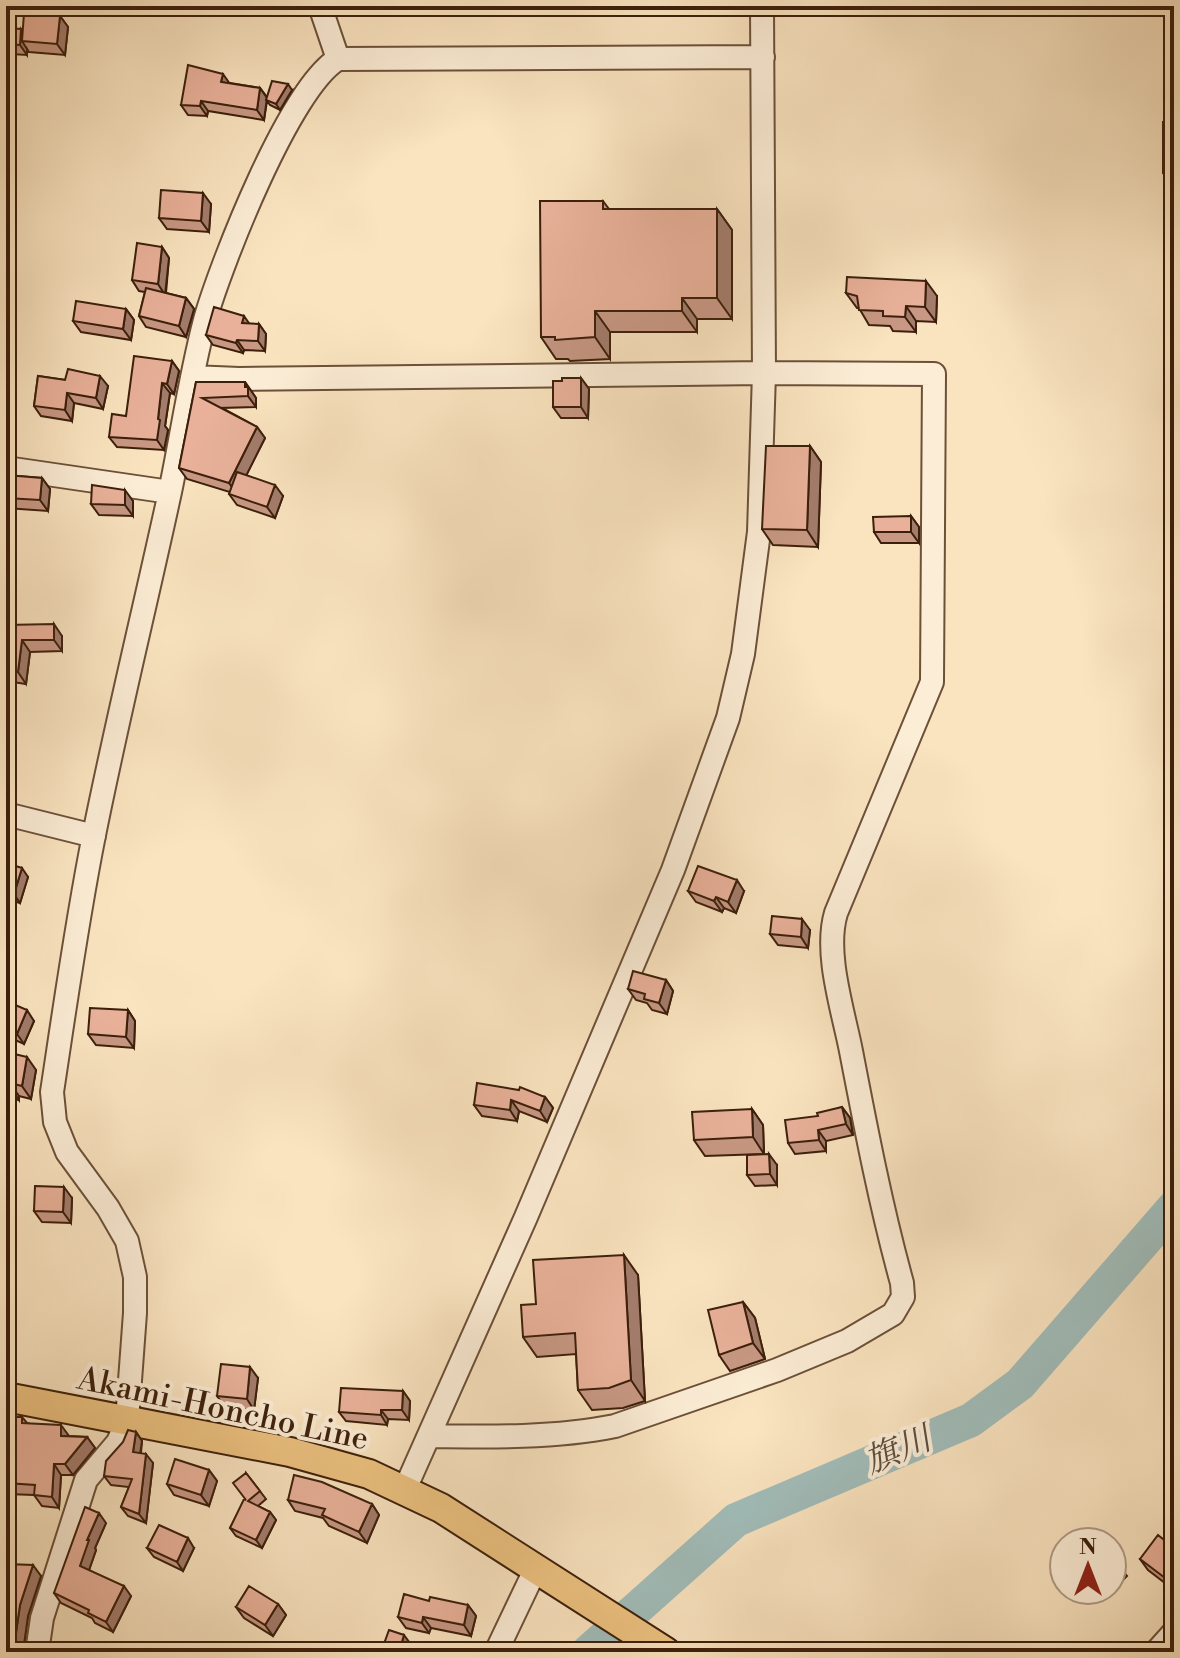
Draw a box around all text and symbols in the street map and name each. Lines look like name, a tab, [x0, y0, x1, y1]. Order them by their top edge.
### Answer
street label: Akami-Honcho Line	[73, 1358, 372, 1459]
water label: 旗川	[858, 1417, 941, 1484]
north arrow	[1048, 1526, 1128, 1606]
text: N	[1079, 1534, 1097, 1561]

